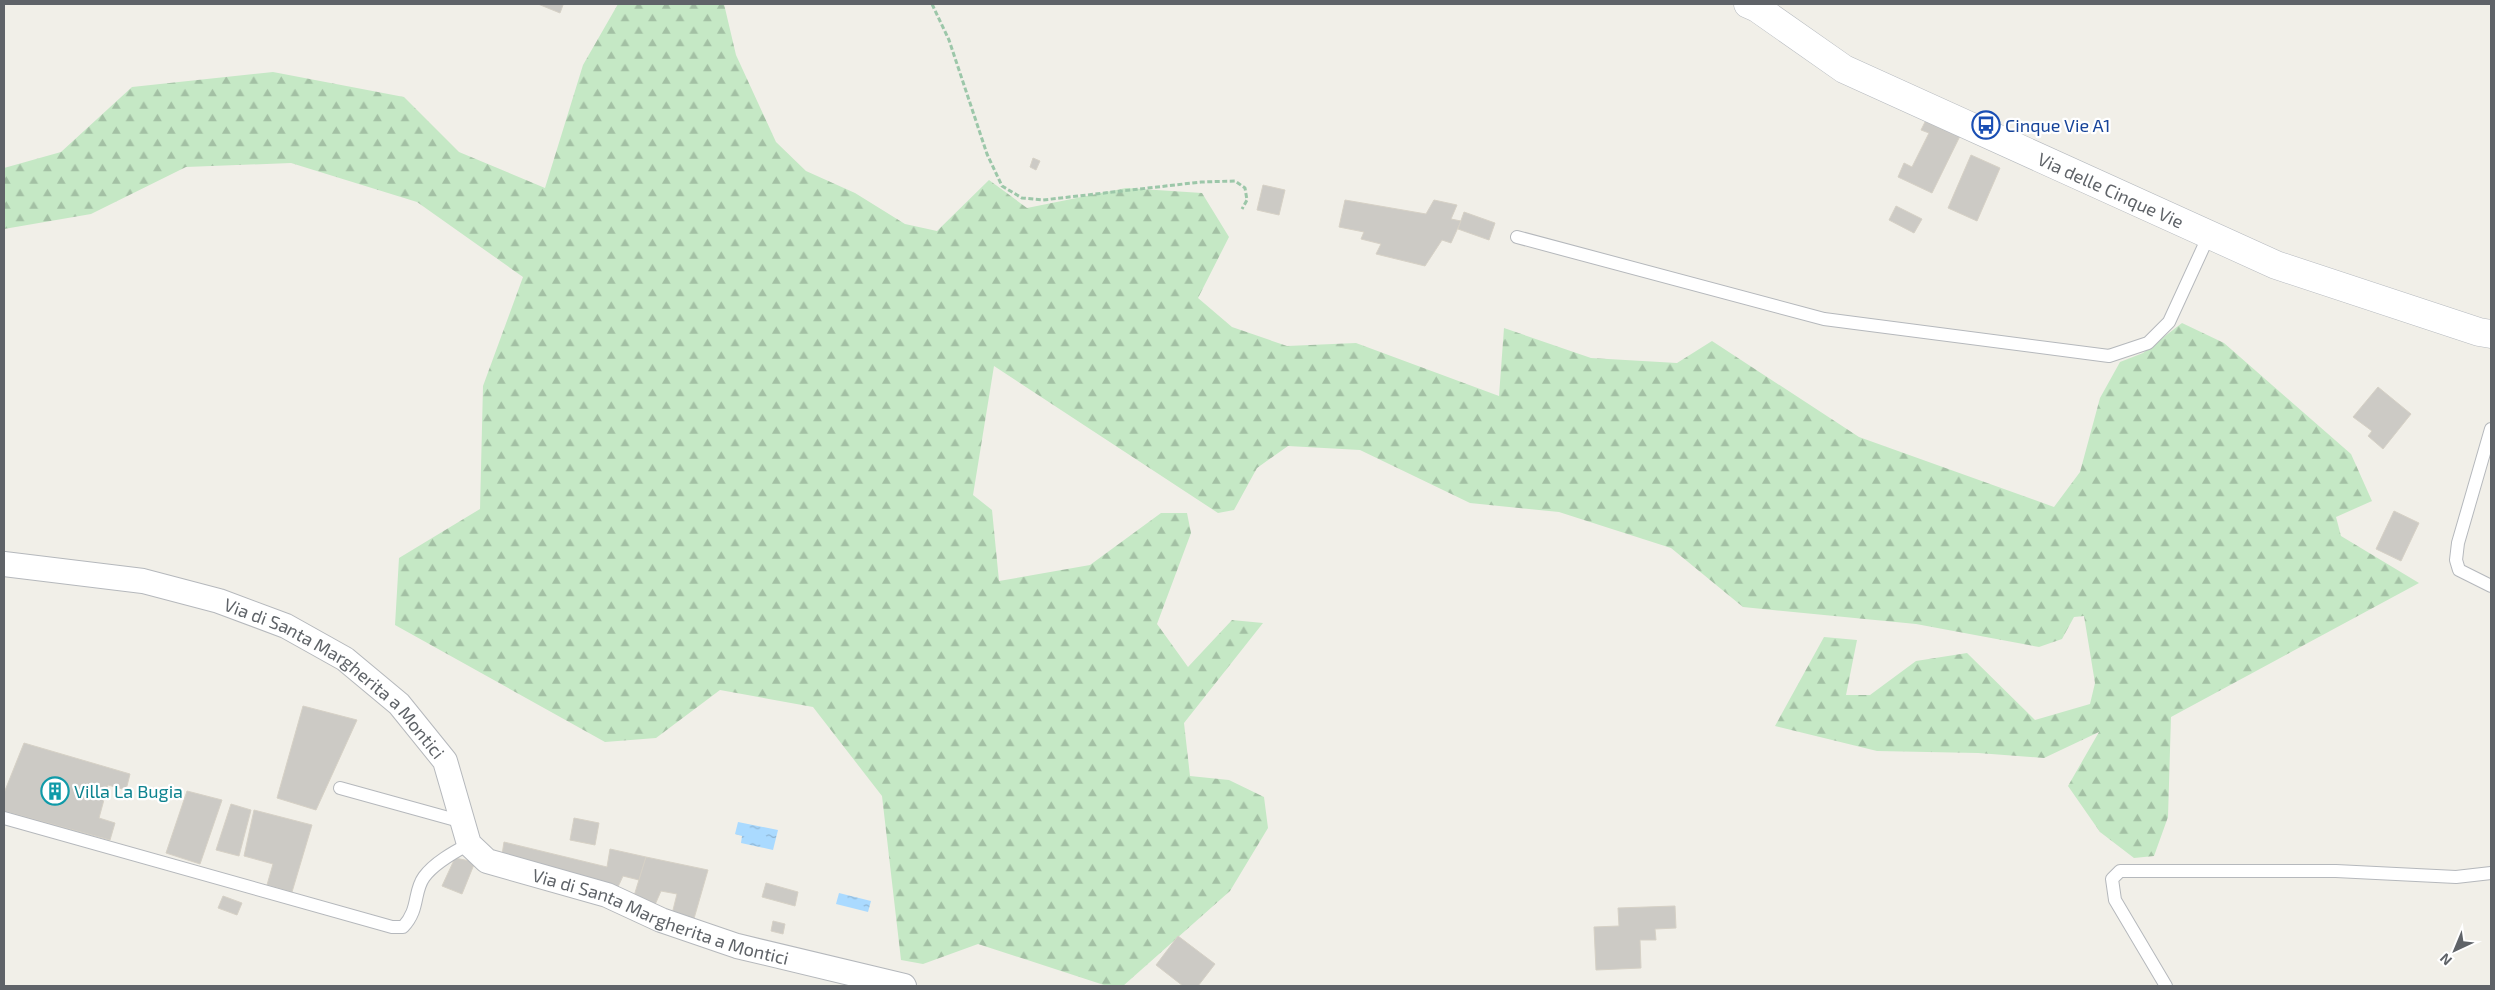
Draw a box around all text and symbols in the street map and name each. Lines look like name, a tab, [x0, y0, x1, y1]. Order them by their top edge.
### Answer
bus stop icon: Cinque Vie A1	[1971, 110, 2001, 140]
place label: Cinque Vie A1	[2005, 114, 2110, 136]
street label: Via delle Cinque Vie	[2034, 147, 2187, 233]
street label: Via di Santa Margherita a Montici	[221, 593, 450, 763]
building icon: Villa La Bugia	[40, 776, 70, 806]
place label: Villa La Bugia	[74, 780, 183, 802]
street label: Via di Santa Margherita a Montici	[530, 863, 791, 969]
north arrow	[2430, 925, 2480, 975]
text: N	[2436, 950, 2455, 969]

